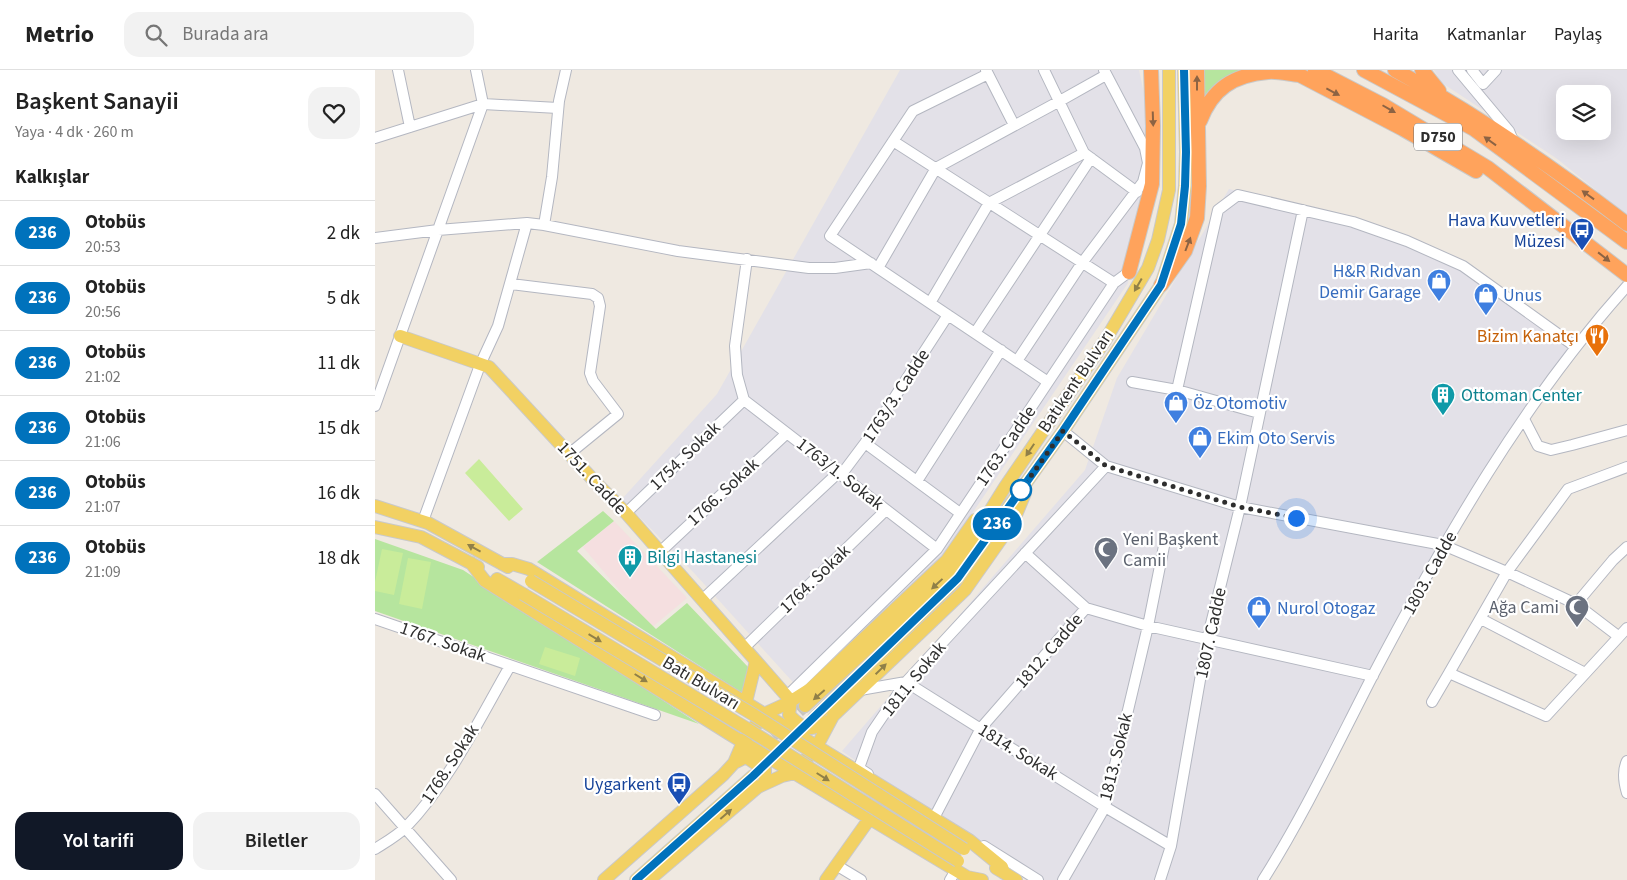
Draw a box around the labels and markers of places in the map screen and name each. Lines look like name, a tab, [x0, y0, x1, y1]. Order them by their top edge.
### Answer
place label: Hava Kuvvetleri Müzesi	[1448, 208, 1565, 254]
bus stop icon: Hava Kuvvetleri Müzesi	[1569, 217, 1595, 251]
place label: H&R Rıdvan Demir Garage	[1319, 259, 1421, 305]
shop icon: H&R Rıdvan Demir Garage	[1426, 268, 1452, 302]
shop icon: Unus	[1473, 282, 1499, 316]
place label: Unus	[1503, 283, 1542, 308]
restaurant icon: Bizim Kanatçı	[1584, 323, 1610, 357]
place label: Bizim Kanatçı	[1477, 324, 1579, 349]
building icon: Ottoman Center	[1430, 382, 1456, 416]
place label: Ottoman Center	[1461, 383, 1583, 408]
shop icon: Öz Otomotiv	[1163, 390, 1189, 424]
place label: Öz Otomotiv	[1193, 391, 1287, 416]
shop icon: Ekim Oto Servis	[1187, 425, 1213, 459]
place label: Ekim Oto Servis	[1217, 426, 1335, 451]
unlabelled marker	[1010, 479, 1032, 501]
place label: Yeni Başkent Camii	[1122, 527, 1218, 573]
mosque icon: Yeni Başkent Camii	[1093, 536, 1119, 570]
building icon: Bilgi Hastanesi	[617, 544, 643, 578]
place label: Bilgi Hastanesi	[647, 545, 757, 570]
mosque icon: Ağa Cami	[1564, 594, 1590, 628]
shop icon: Nurol Otogaz	[1246, 595, 1272, 629]
place label: Ağa Cami	[1489, 595, 1559, 620]
place label: Nurol Otogaz	[1277, 596, 1376, 621]
bus stop icon: Uygarkent	[666, 771, 692, 805]
place label: Uygarkent	[583, 772, 661, 797]

